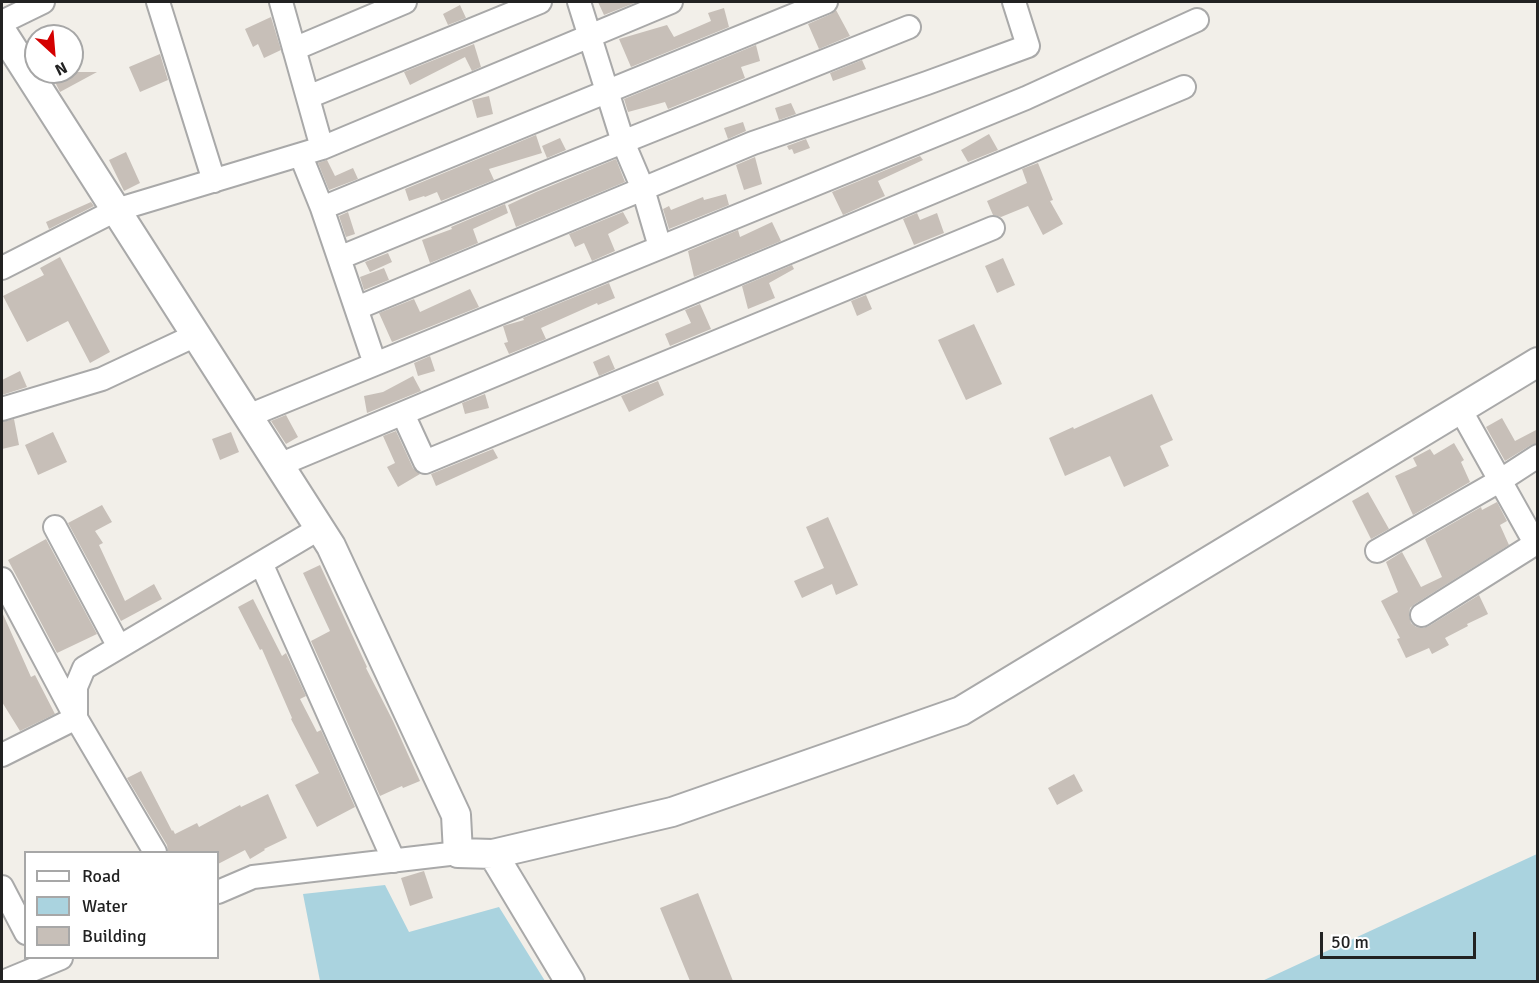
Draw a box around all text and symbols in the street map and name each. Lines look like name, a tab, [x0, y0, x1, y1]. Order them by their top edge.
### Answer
north arrow	[24, 24, 84, 84]
text: N	[52, 57, 70, 80]
legend	[24, 851, 219, 959]
text: Road	[82, 865, 121, 887]
text: Water	[82, 895, 127, 917]
scale bar	[1323, 920, 1479, 958]
text: Building	[82, 925, 146, 947]
text: 50 m	[1331, 931, 1369, 953]

